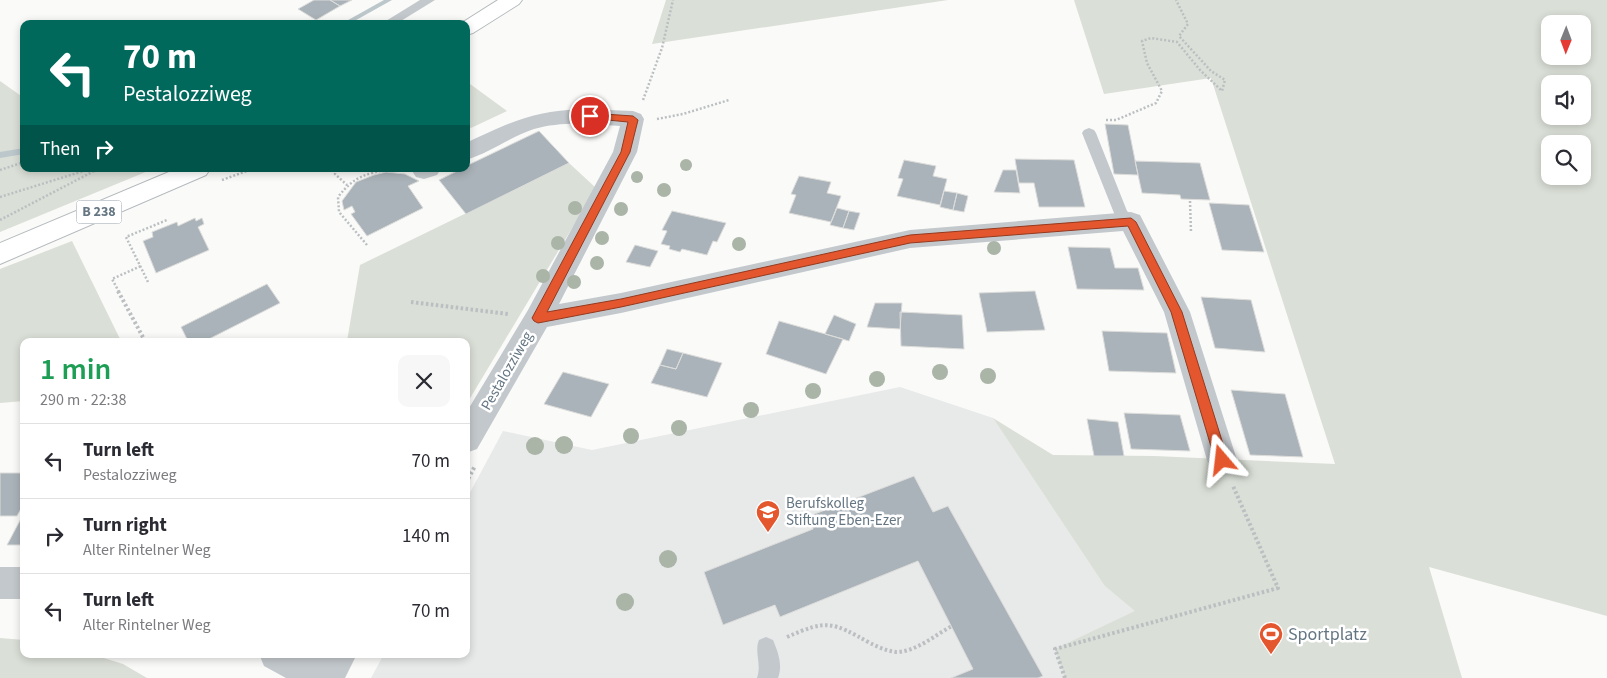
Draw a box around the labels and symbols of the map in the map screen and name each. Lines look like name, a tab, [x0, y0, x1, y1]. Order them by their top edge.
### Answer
north arrow	[1541, 15, 1591, 65]
pin	[569, 95, 611, 137]
road number: B 238	[76, 200, 122, 223]
street label: Pestalozziweg	[476, 327, 538, 414]
position arrow	[1195, 433, 1247, 485]
place label: Berufskolleg Stiftung Eben-Ezer	[786, 493, 902, 531]
school or university icon: Berufskolleg Stiftung Eben-Ezer	[755, 499, 781, 533]
sports icon: Sportplatz	[1258, 621, 1284, 655]
place label: Sportplatz	[1288, 622, 1367, 647]

